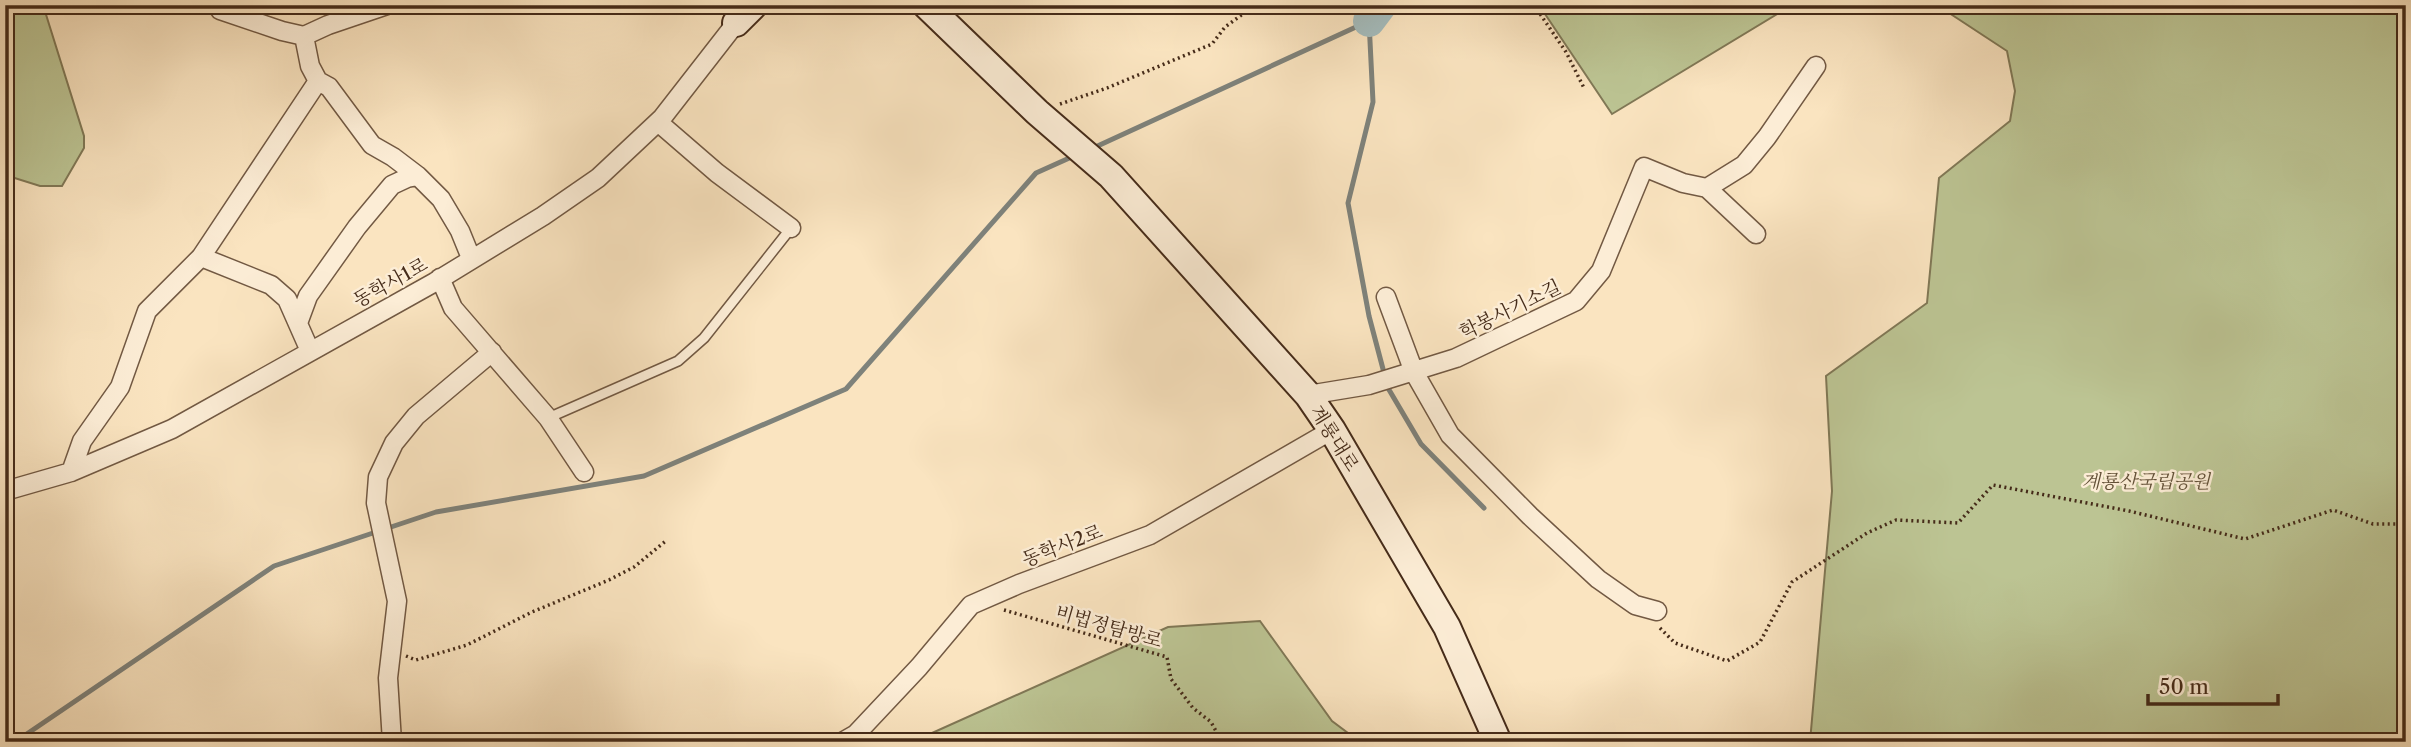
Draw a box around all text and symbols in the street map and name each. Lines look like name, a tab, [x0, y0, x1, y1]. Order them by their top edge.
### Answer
street label: 동학사1로	[349, 253, 431, 312]
street label: 학봉사기소길	[1456, 275, 1565, 344]
street label: 계룡대로	[1305, 401, 1364, 475]
park label: 계룡산국립공원	[2082, 470, 2212, 493]
street label: 동학사2로	[1019, 520, 1106, 571]
street label: 비법정탐방로	[1053, 600, 1165, 653]
scale bar	[2148, 663, 2278, 707]
text: 50 m	[2159, 674, 2209, 699]

